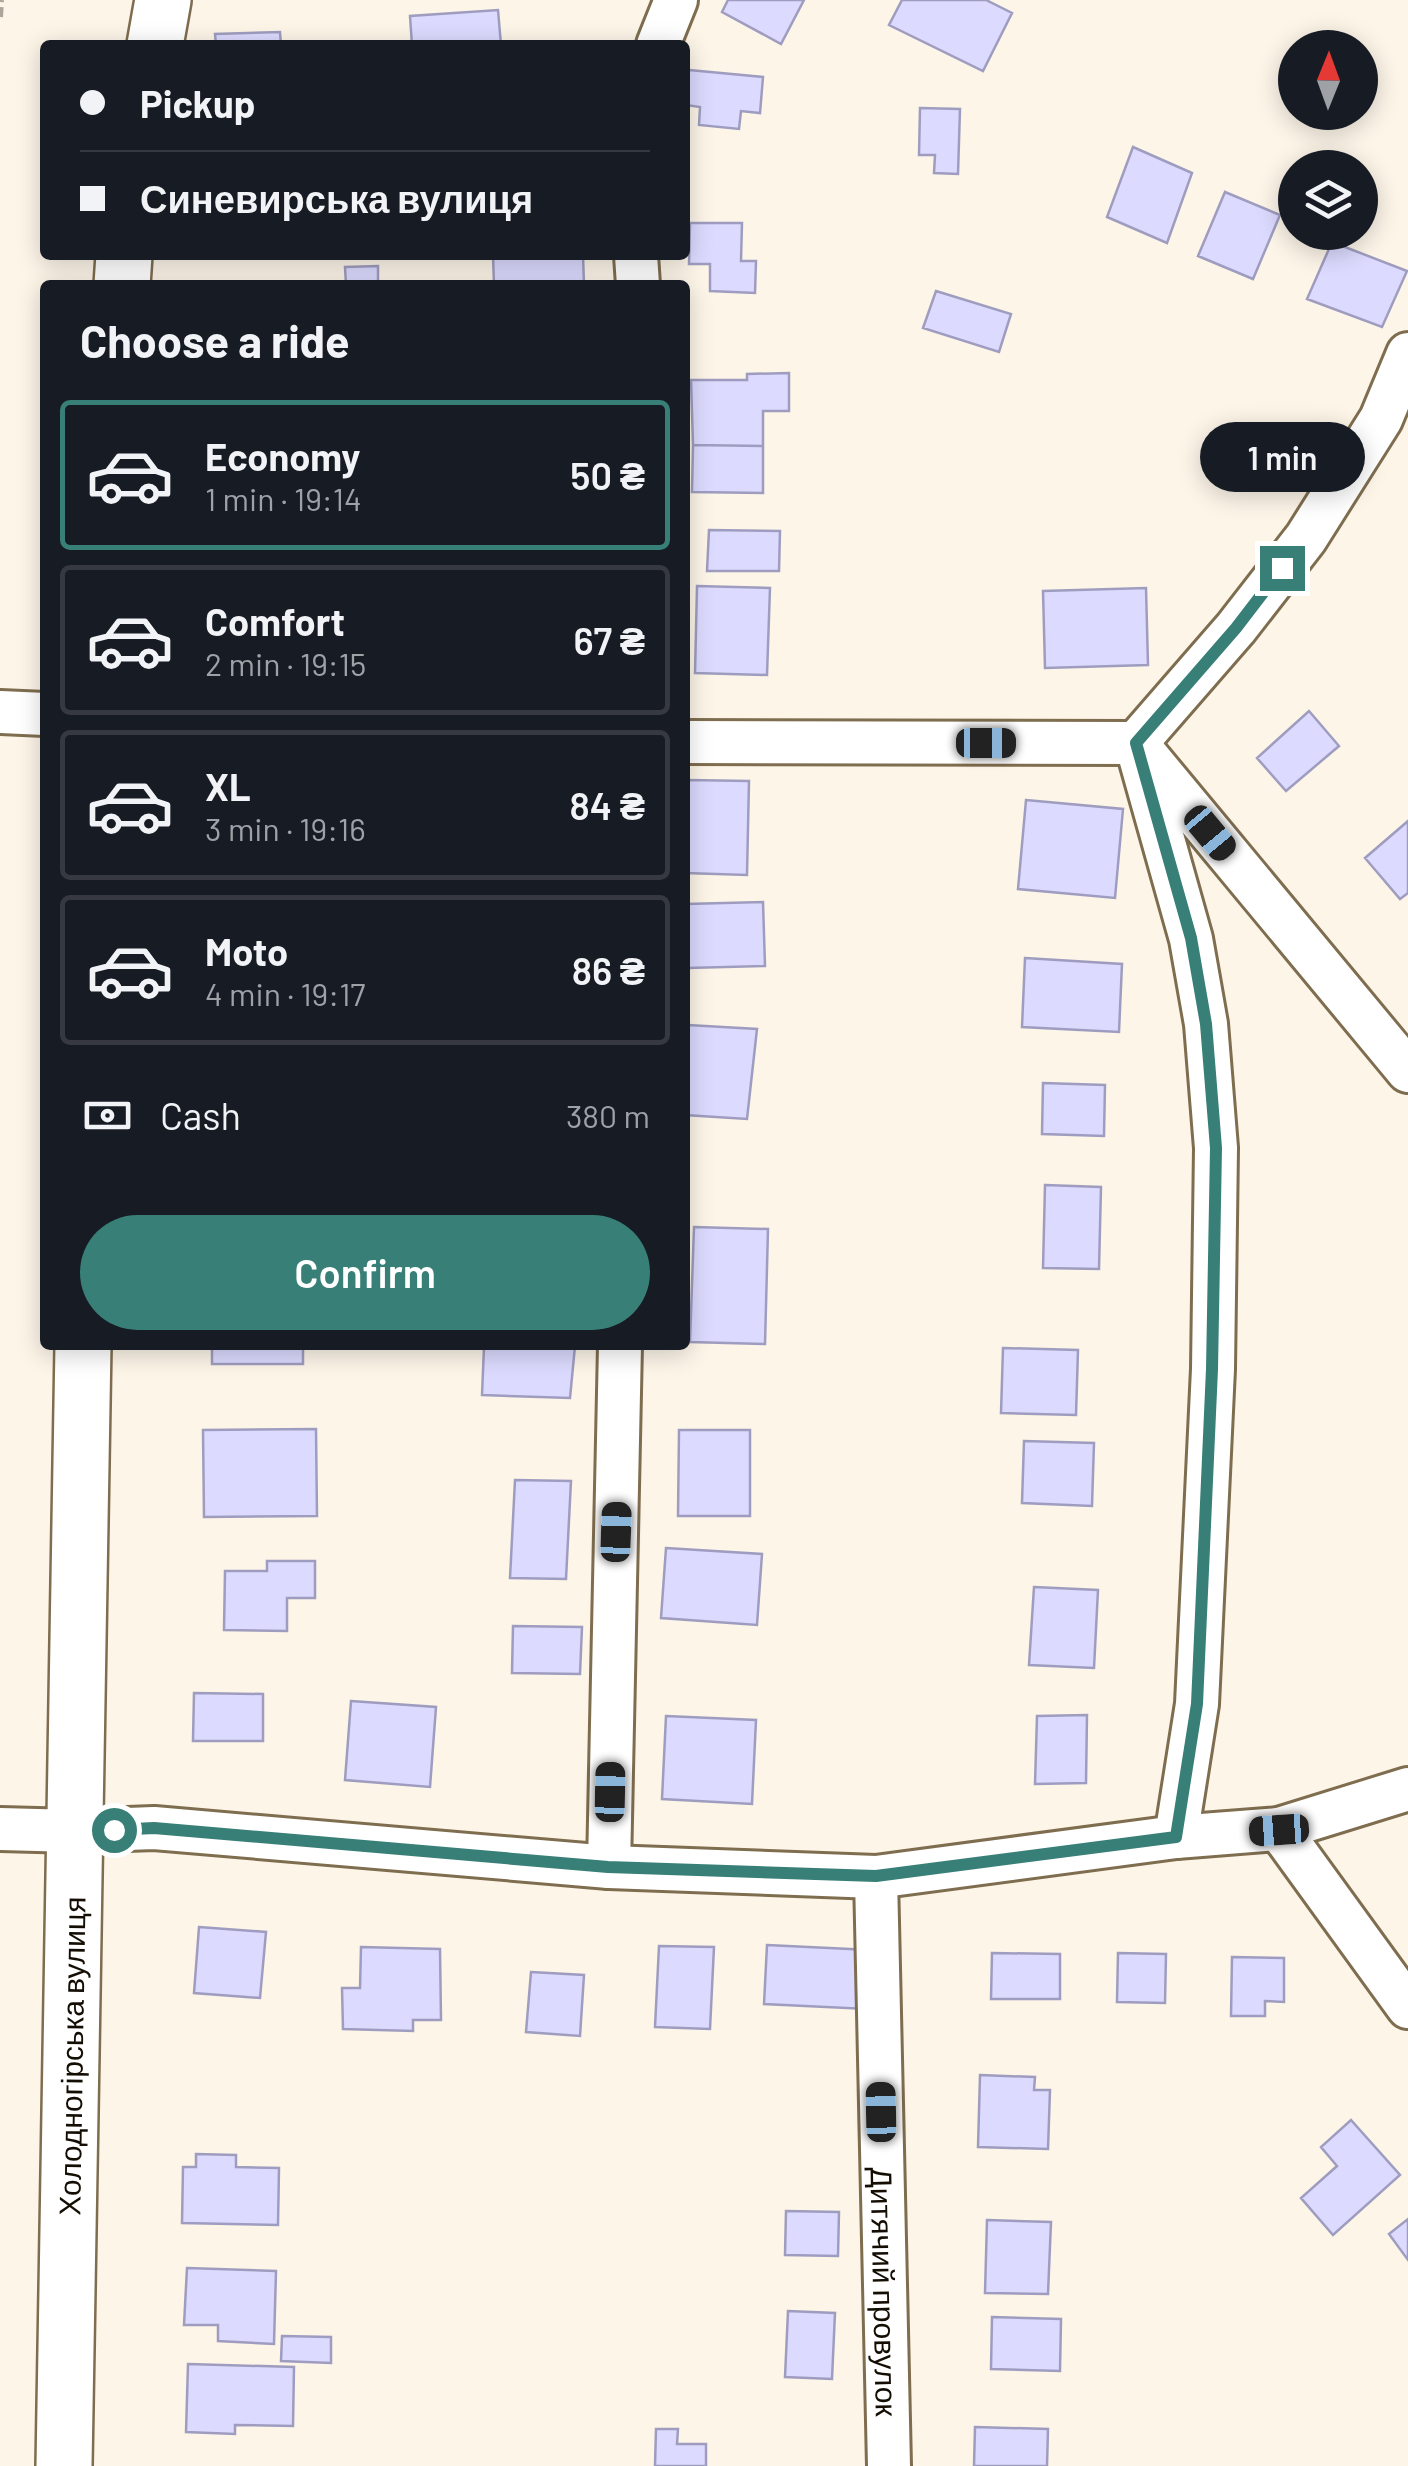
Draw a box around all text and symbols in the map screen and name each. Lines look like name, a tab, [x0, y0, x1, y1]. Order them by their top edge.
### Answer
north arrow	[1278, 30, 1378, 130]
map controls	[1278, 30, 1378, 250]
text: Pickup	[140, 80, 255, 126]
button: layers	[1278, 150, 1378, 250]
text: Синевирська вулиця	[140, 175, 533, 221]
text: Choose a ride	[80, 313, 350, 367]
callout: 1 min	[1200, 423, 1364, 493]
icon: car	[85, 430, 175, 520]
text: Economy	[205, 433, 360, 479]
text: 1 min	[1248, 438, 1317, 476]
text: 50 ₴	[570, 452, 645, 498]
text: 1 min · 19:14	[205, 479, 362, 517]
route end	[1260, 546, 1305, 591]
icon: car	[85, 595, 175, 685]
text: Comfort	[205, 598, 345, 644]
text: 67 ₴	[573, 617, 645, 663]
text: 2 min · 19:15	[205, 644, 366, 682]
car	[956, 728, 1016, 758]
icon: car	[85, 760, 175, 850]
text: XL	[205, 763, 251, 809]
text: 84 ₴	[570, 782, 645, 828]
car	[1179, 800, 1241, 866]
text: 3 min · 19:16	[205, 809, 366, 847]
icon: car	[85, 925, 175, 1015]
text: Moto	[205, 928, 288, 974]
text: 86 ₴	[572, 947, 645, 993]
text: 4 min · 19:17	[205, 974, 365, 1012]
icon: cash	[80, 1088, 135, 1143]
text: Cash	[160, 1092, 241, 1138]
text: 380 m	[566, 1096, 650, 1134]
button: Confirm	[80, 1215, 650, 1330]
car	[600, 1501, 632, 1563]
car	[594, 1762, 626, 1822]
route start	[92, 1808, 137, 1853]
car	[1248, 1813, 1310, 1847]
street label: Холодногірська вулиця	[50, 1896, 92, 2216]
car	[865, 2082, 897, 2142]
street label: Дитячий провулок	[864, 2167, 906, 2418]

